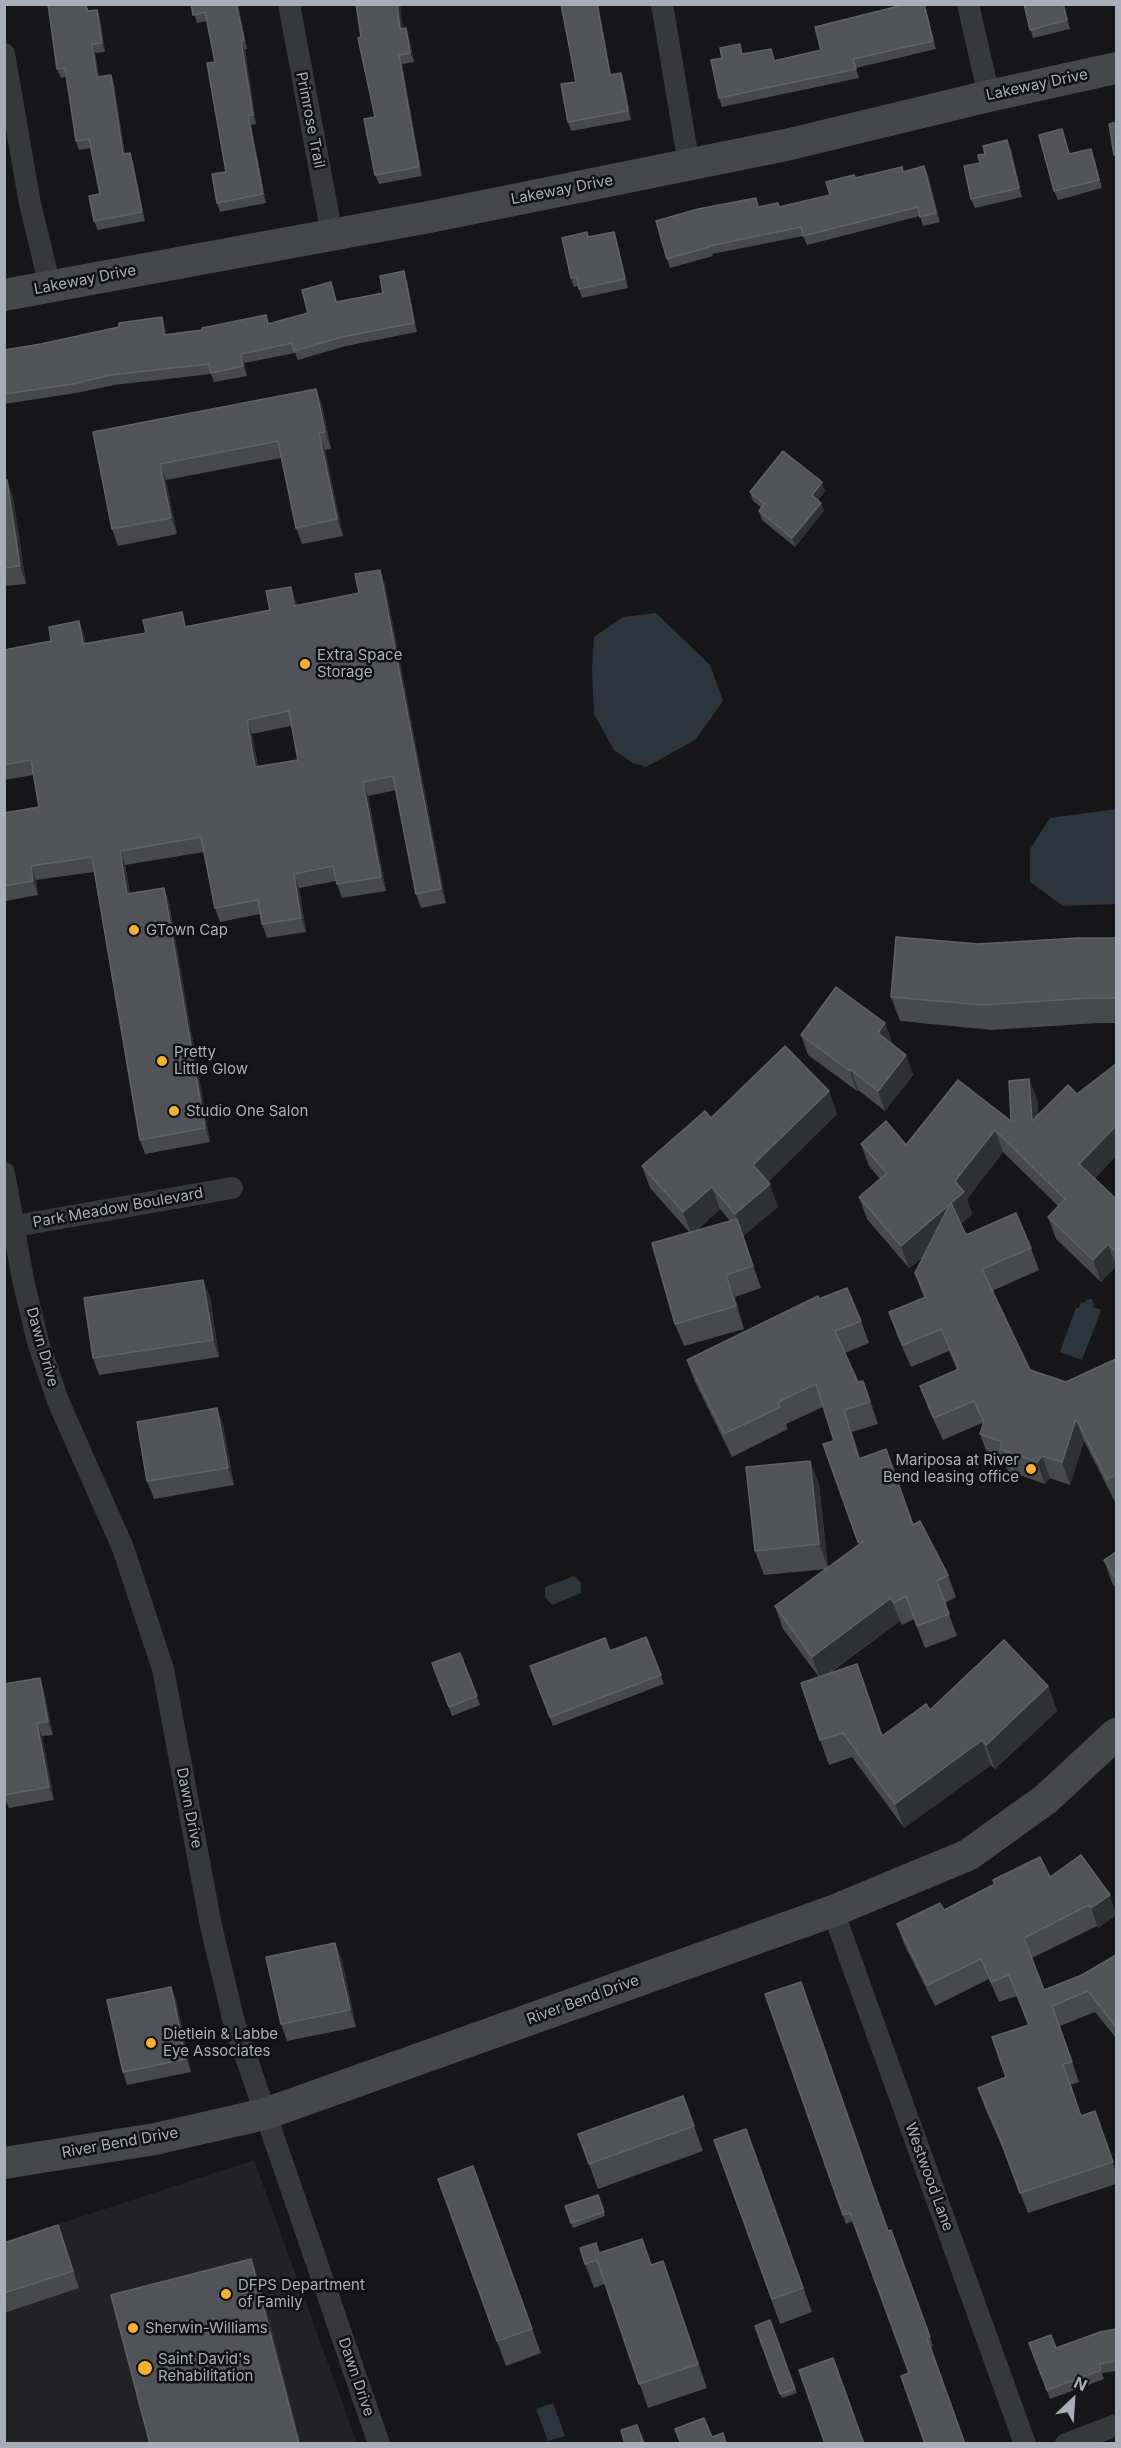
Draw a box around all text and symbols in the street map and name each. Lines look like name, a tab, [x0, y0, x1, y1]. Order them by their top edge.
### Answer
street label: Lakeway Drive	[984, 65, 1090, 105]
street label: Primrose Trail	[292, 70, 328, 170]
street label: Lakeway Drive	[509, 171, 615, 209]
street label: Lakeway Drive	[32, 261, 138, 299]
place label: Extra Space Storage	[317, 646, 402, 681]
marker: Extra Space Storage	[298, 657, 312, 671]
place label: GTown Cap	[146, 921, 228, 939]
marker: GTown Cap	[127, 923, 141, 937]
place label: Pretty Little Glow	[174, 1043, 248, 1078]
marker: Pretty Little Glow	[155, 1054, 169, 1068]
place label: Studio One Salon	[186, 1102, 308, 1120]
marker: Studio One Salon	[167, 1104, 181, 1118]
street label: Park Meadow Boulevard	[31, 1184, 205, 1232]
street label: Dawn Drive	[22, 1305, 62, 1389]
place label: Mariposa at River Bend leasing office	[883, 1451, 1019, 1486]
marker: Mariposa at River Bend leasing office	[1024, 1462, 1038, 1476]
street label: Dawn Drive	[172, 1766, 206, 1850]
street label: River Bend Drive	[524, 1971, 642, 2029]
place label: Dietlein & Labbe Eye Associates	[163, 2025, 278, 2060]
marker: Dietlein & Labbe Eye Associates	[144, 2036, 158, 2050]
street label: Westwood Lane	[901, 2120, 957, 2234]
street label: River Bend Drive	[60, 2124, 180, 2162]
place label: DFPS Department of Family	[238, 2276, 365, 2311]
marker: DFPS Department of Family	[219, 2287, 233, 2301]
place label: Sherwin-Williams	[145, 2319, 268, 2337]
marker: Sherwin-Williams	[126, 2321, 140, 2335]
street label: Dawn Drive	[334, 2335, 378, 2419]
place label: Saint David's Rehabilitation	[158, 2350, 253, 2385]
marker: Saint David's Rehabilitation	[136, 2359, 154, 2377]
north arrow	[1043, 2370, 1103, 2430]
text: N	[1071, 2372, 1090, 2395]

